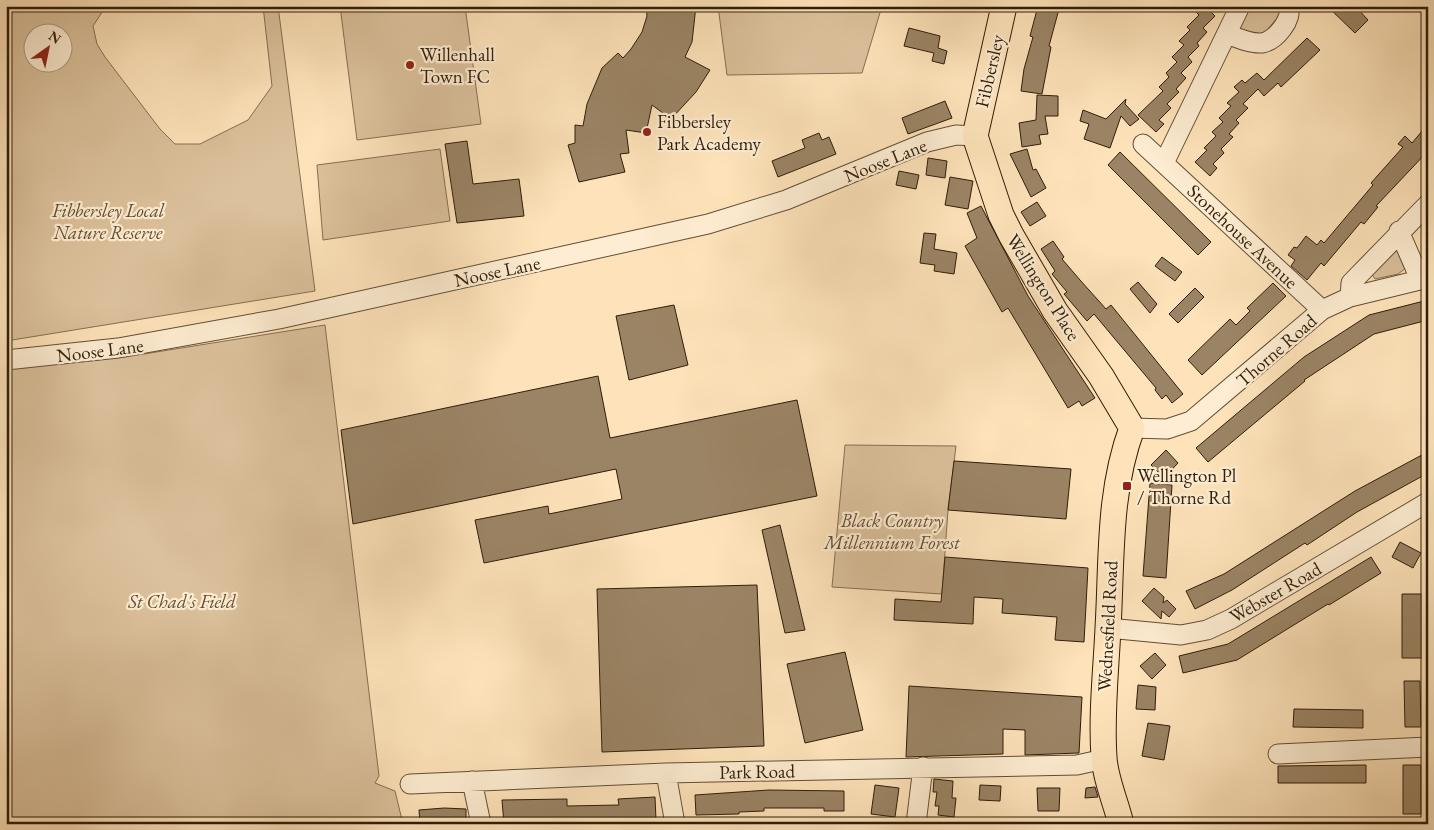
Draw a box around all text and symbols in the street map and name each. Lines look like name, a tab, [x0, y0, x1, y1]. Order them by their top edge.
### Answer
north arrow	[22, 22, 72, 72]
text: N	[45, 26, 65, 48]
street label: Fibbersley	[969, 32, 1010, 110]
place label: Willenhall Town FC	[420, 42, 495, 89]
marker: Willenhall Town FC	[404, 59, 416, 71]
place label: Fibbersley Park Academy	[657, 109, 761, 156]
marker: Fibbersley Park Academy	[641, 126, 653, 138]
street label: Noose Lane	[840, 133, 930, 188]
street label: Stonehouse Avenue	[1182, 179, 1303, 294]
park label: Fibbersley Local Nature Reserve	[51, 198, 165, 245]
street label: Wellington Place	[1001, 229, 1086, 345]
street label: Noose Lane	[452, 250, 542, 293]
street label: Thorne Road	[1231, 308, 1322, 392]
street label: Noose Lane	[55, 333, 145, 368]
place label: Wellington Pl / Thorne Rd	[1137, 463, 1237, 510]
marker: Wellington Pl / Thorne Rd	[1121, 480, 1133, 492]
park label: Black Country Millennium Forest	[823, 508, 961, 555]
street label: Webster Road	[1225, 556, 1326, 629]
street label: Wednesfield Road	[1092, 560, 1123, 692]
park label: St Chad's Field	[127, 589, 236, 614]
street label: Park Road	[719, 758, 796, 785]

